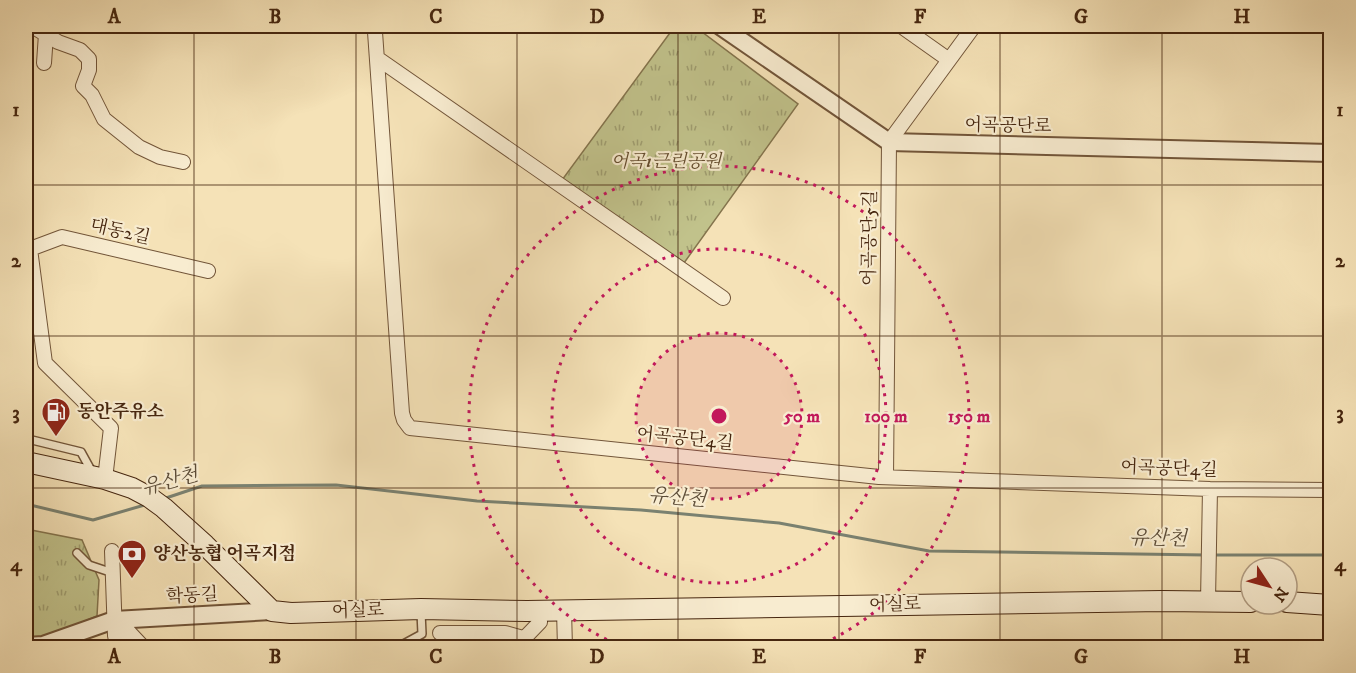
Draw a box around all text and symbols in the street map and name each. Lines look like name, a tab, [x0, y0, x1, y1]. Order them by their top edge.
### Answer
text: A	[107, 5, 122, 30]
text: B	[269, 5, 281, 30]
text: C	[429, 5, 443, 30]
text: D	[590, 5, 605, 30]
text: E	[752, 5, 766, 30]
text: F	[914, 5, 927, 30]
text: G	[1074, 5, 1088, 30]
text: H	[1234, 5, 1251, 30]
text: 1	[12, 98, 20, 123]
text: 1	[1336, 98, 1344, 123]
street label: 어곡공단로	[964, 114, 1052, 138]
park label: 어곡1근린공원	[611, 151, 723, 173]
street label: 어곡공단5길	[858, 190, 882, 286]
street label: 대동2길	[88, 214, 152, 250]
text: 2	[11, 249, 22, 274]
text: 2	[1335, 249, 1346, 274]
fuel station icon: 동안주유소	[40, 396, 72, 438]
text: 3	[12, 401, 20, 426]
place label: 동안주유소	[77, 401, 165, 423]
text: 3	[1336, 401, 1344, 426]
centre of rings	[709, 406, 729, 426]
text: 50 m	[783, 406, 820, 428]
text: 100 m	[864, 406, 908, 428]
text: 150 m	[948, 406, 991, 428]
street label: 어곡공단4길	[635, 423, 735, 455]
street label: 어곡공단4길	[1120, 456, 1218, 482]
water label: 유산천	[139, 462, 203, 502]
water label: 유산천	[647, 483, 709, 513]
water label: 유산천	[1129, 526, 1189, 552]
bank icon: 양산농협 어곡지점	[116, 538, 148, 580]
place label: 양산농협 어곡지점	[153, 543, 296, 565]
text: 4	[10, 553, 23, 578]
text: 4	[1334, 553, 1347, 578]
north arrow	[1239, 556, 1299, 616]
text: N	[1268, 583, 1292, 605]
street label: 학동길	[165, 584, 219, 608]
street label: 어실로	[869, 594, 921, 616]
street label: 어실로	[332, 599, 384, 623]
text: A	[107, 645, 122, 670]
text: B	[269, 645, 281, 670]
text: C	[429, 645, 443, 670]
text: D	[590, 645, 605, 670]
text: E	[752, 645, 766, 670]
text: F	[914, 645, 927, 670]
text: G	[1074, 645, 1088, 670]
text: H	[1234, 645, 1251, 670]

